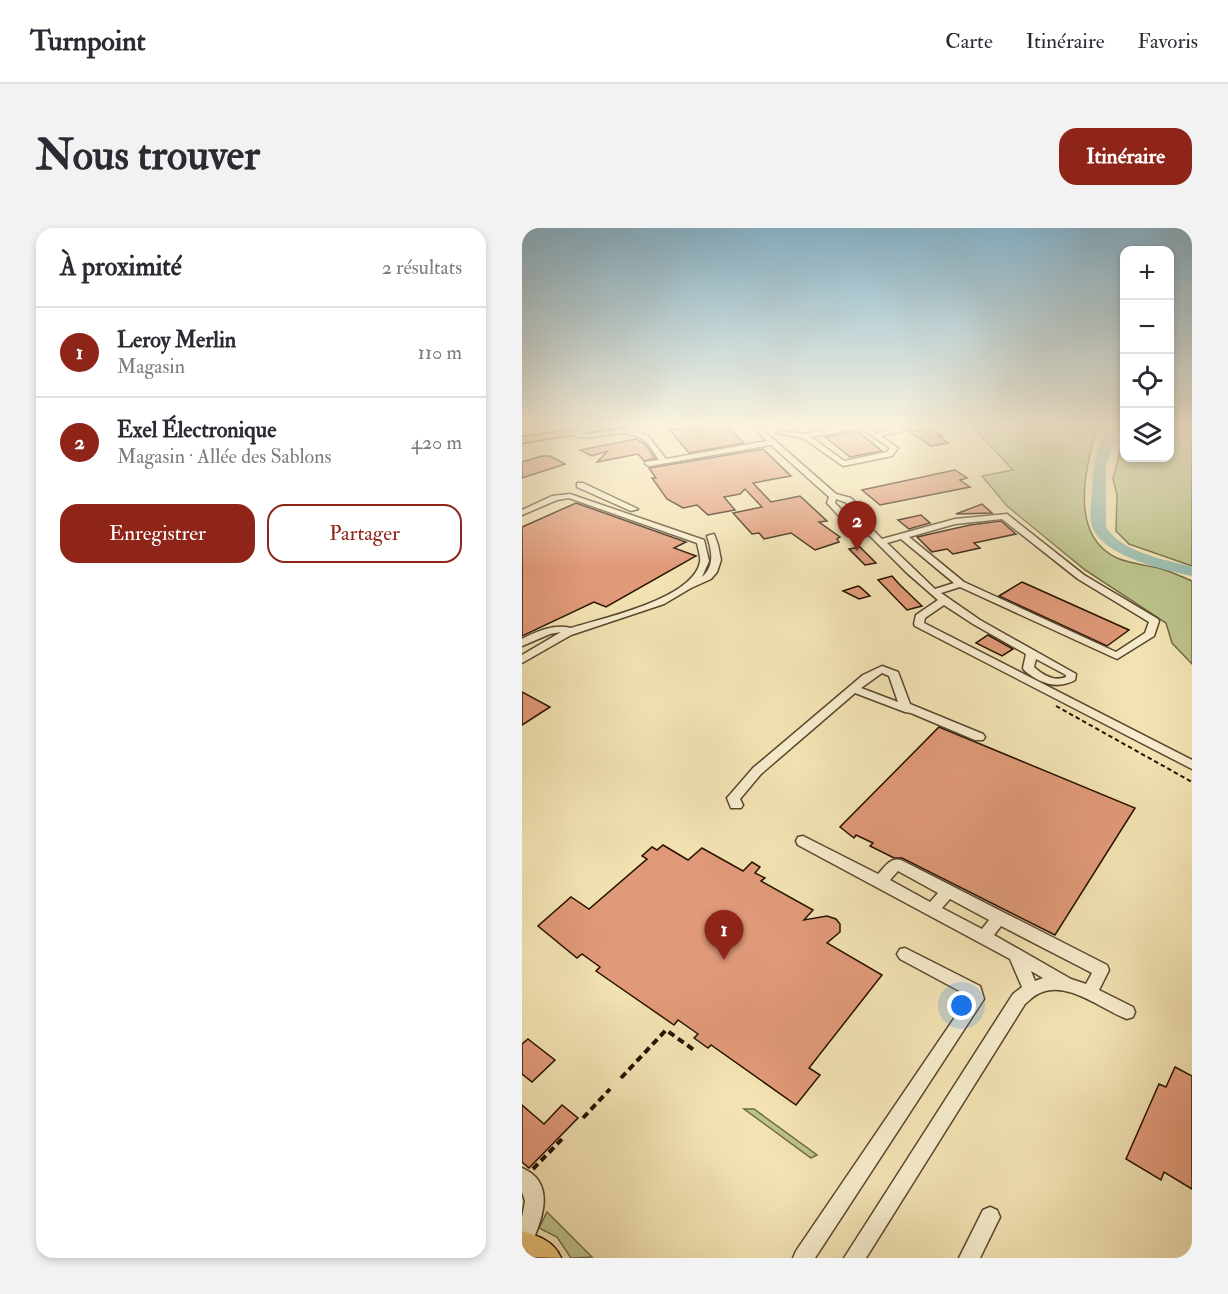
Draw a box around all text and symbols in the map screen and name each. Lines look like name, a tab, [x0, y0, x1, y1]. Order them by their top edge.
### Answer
text: Turnpoint	[30, 24, 146, 59]
text: Carte	[945, 28, 993, 55]
text: Itinéraire	[1026, 28, 1104, 55]
text: Favoris	[1137, 28, 1198, 55]
button: Itinéraire	[1059, 128, 1192, 185]
text: Nous trouver	[36, 130, 260, 182]
map controls	[1120, 246, 1174, 462]
button: +	[1120, 246, 1174, 300]
text: À proximité	[60, 251, 182, 283]
text: 2 résultats	[382, 255, 462, 280]
button: −	[1120, 300, 1174, 354]
text: Leroy Merlin	[117, 326, 236, 354]
text: 1	[76, 340, 83, 365]
text: 110 m	[418, 340, 462, 365]
text: Magasin	[117, 354, 185, 379]
button: locate	[1120, 354, 1174, 408]
button: layers	[1120, 408, 1174, 462]
text: Exel Électronique	[117, 416, 276, 444]
text: 2	[74, 430, 85, 455]
text: 420 m	[411, 430, 462, 455]
text: Magasin · Allée des Sablons	[117, 444, 331, 469]
pin: 2	[838, 502, 876, 551]
button: Enregistrer	[60, 504, 255, 563]
button: Partager	[267, 504, 462, 563]
pin: 1	[704, 910, 744, 960]
your location	[947, 991, 976, 1020]

